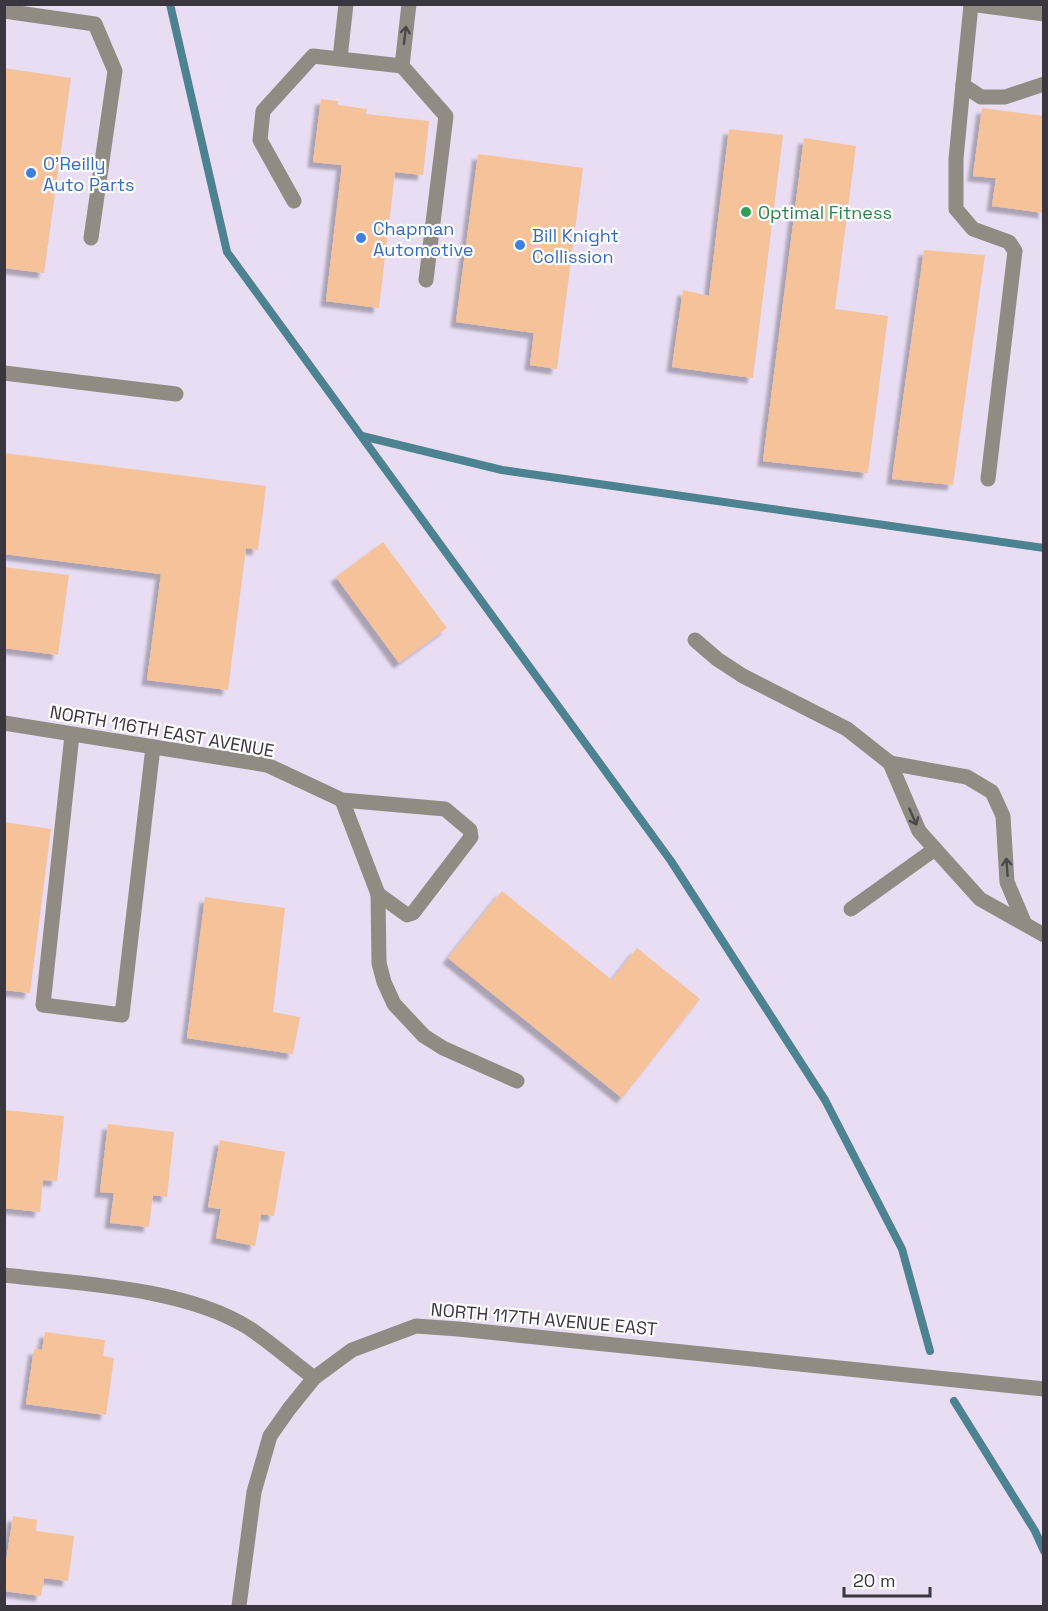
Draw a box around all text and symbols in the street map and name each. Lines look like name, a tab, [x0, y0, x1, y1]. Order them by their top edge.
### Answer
one-way arrow	[400, 26, 411, 46]
place label: O'Reilly Auto Parts	[43, 152, 135, 196]
marker: O'Reilly Auto Parts	[24, 166, 38, 180]
place label: Optimal Fitness	[758, 201, 892, 224]
marker: Optimal Fitness	[739, 205, 753, 219]
place label: Chapman Automotive	[373, 217, 473, 261]
place label: Bill Knight Collission	[532, 224, 619, 268]
marker: Chapman Automotive	[354, 231, 368, 245]
marker: Bill Knight Collission	[513, 238, 527, 252]
street label: NORTH 116TH EAST AVENUE	[48, 700, 276, 762]
one-way arrow	[908, 807, 919, 825]
one-way arrow	[1001, 857, 1012, 877]
street label: NORTH 117TH AVENUE EAST	[430, 1298, 658, 1340]
scale bar	[844, 1560, 930, 1598]
text: 20 m	[853, 1569, 896, 1592]

